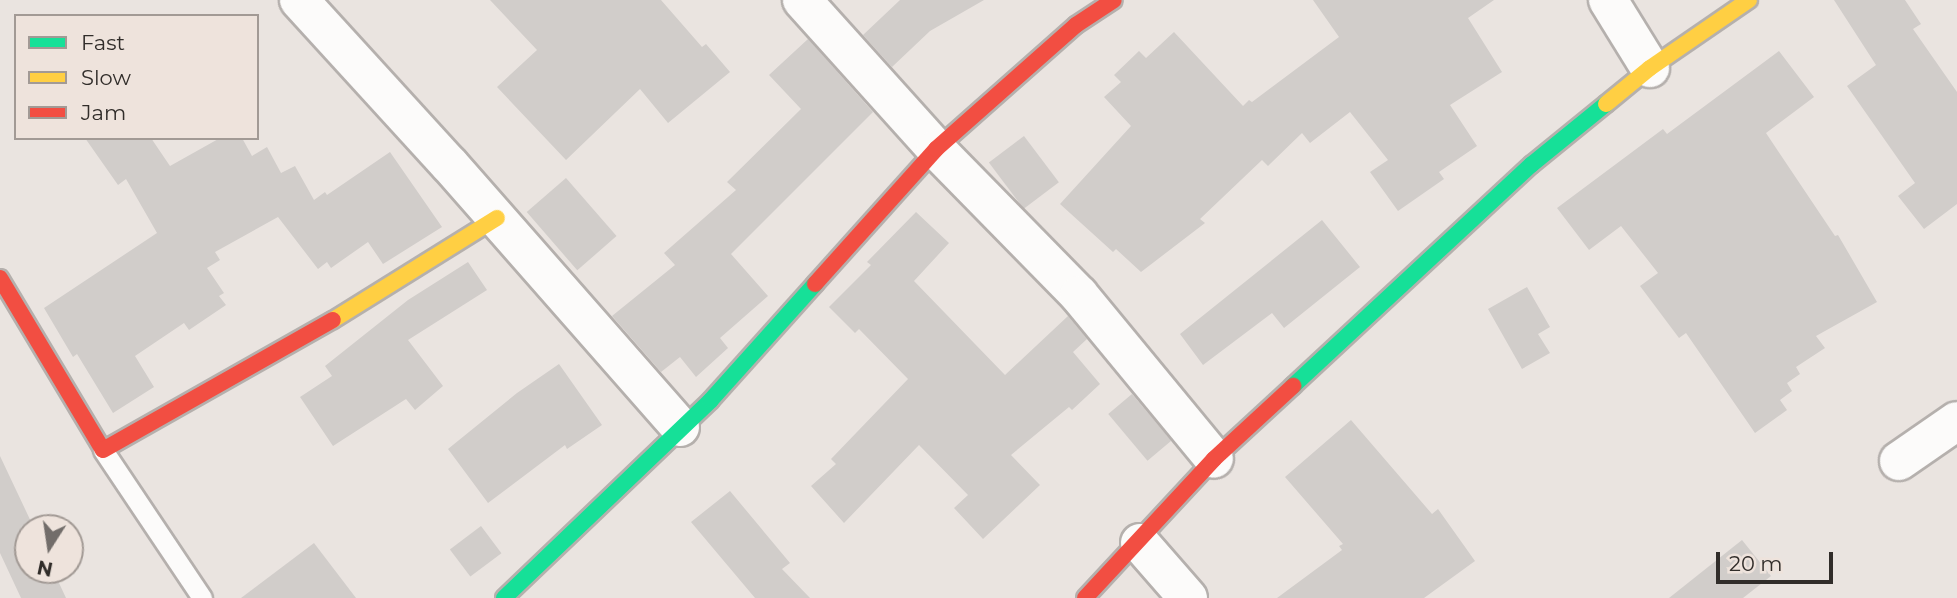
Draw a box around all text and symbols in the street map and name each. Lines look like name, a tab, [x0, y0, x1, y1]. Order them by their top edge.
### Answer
legend	[14, 14, 259, 140]
text: Fast	[81, 30, 125, 55]
text: Slow	[81, 65, 131, 90]
text: Jam	[81, 100, 126, 125]
north arrow	[14, 514, 84, 584]
scale bar	[1719, 538, 1836, 582]
text: 20 m	[1729, 551, 1783, 576]
text: N	[35, 555, 55, 581]

